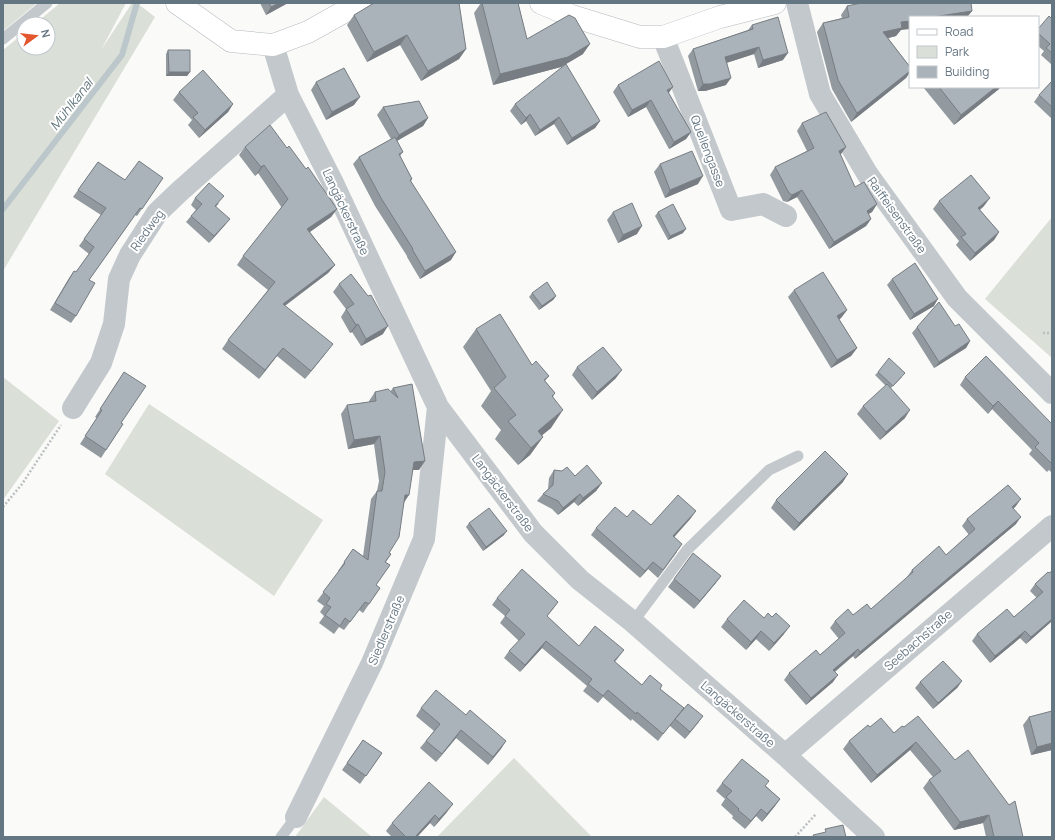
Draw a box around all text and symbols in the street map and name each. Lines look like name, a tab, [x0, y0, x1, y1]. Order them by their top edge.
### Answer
north arrow	[16, 16, 56, 56]
legend	[909, 16, 1039, 88]
text: Road	[945, 23, 973, 40]
text: N	[38, 28, 54, 39]
text: Park	[945, 43, 970, 60]
text: Building	[945, 63, 989, 80]
water label: Mühlkanal	[45, 73, 98, 134]
street label: Quellengasse	[686, 113, 730, 189]
street label: Langäckerstraße	[319, 166, 373, 258]
street label: Raiffeisenstraße	[863, 173, 931, 257]
street label: Riedweg	[126, 206, 168, 254]
street label: Langäckerstraße	[468, 451, 538, 535]
street label: Siedlerstraße	[364, 592, 408, 668]
street label: Seebachstraße	[880, 606, 956, 674]
street label: Langäckerstraße	[697, 677, 779, 751]

